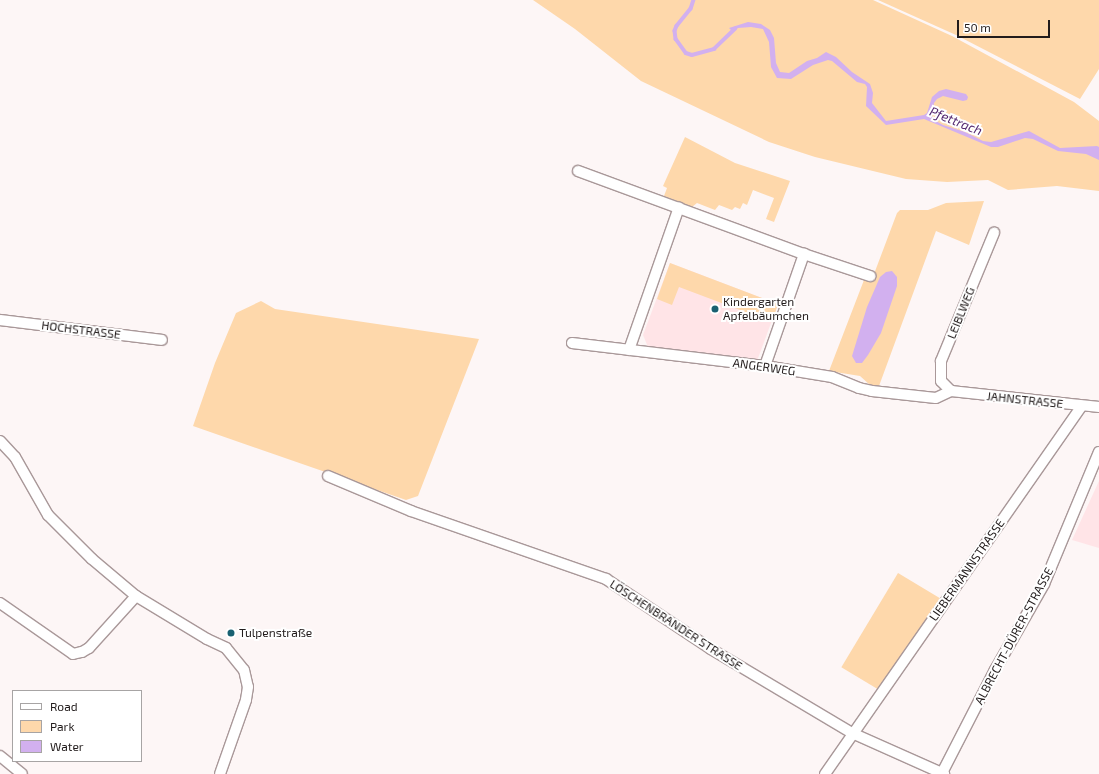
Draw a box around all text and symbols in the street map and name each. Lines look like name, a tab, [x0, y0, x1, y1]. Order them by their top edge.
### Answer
scale bar	[959, 12, 1052, 38]
text: 50 m	[964, 20, 991, 34]
water label: Pfettrach	[927, 103, 985, 139]
street label: LEIBLWEG	[944, 285, 978, 341]
place label: Kindergarten Apfelbäumchen	[723, 295, 809, 323]
marker: Kindergarten Apfelbäumchen	[710, 304, 720, 314]
street label: HOCHSTRASSE	[41, 318, 121, 342]
street label: ANGERWEG	[732, 355, 796, 379]
street label: JAHNSTRASSE	[986, 389, 1064, 411]
street label: LIEBERMANNSTRASSE	[926, 516, 1008, 624]
street label: ALBRECHT-DÜRER-STRASSE	[972, 565, 1056, 707]
street label: LÖSCHENBRANDER STRASSE	[607, 577, 745, 673]
place label: Tulpenstraße	[239, 626, 312, 640]
marker: Tulpenstraße	[226, 628, 236, 638]
legend	[12, 690, 142, 762]
text: Road	[50, 699, 78, 713]
text: Park	[50, 719, 75, 733]
text: Water	[50, 739, 84, 753]

